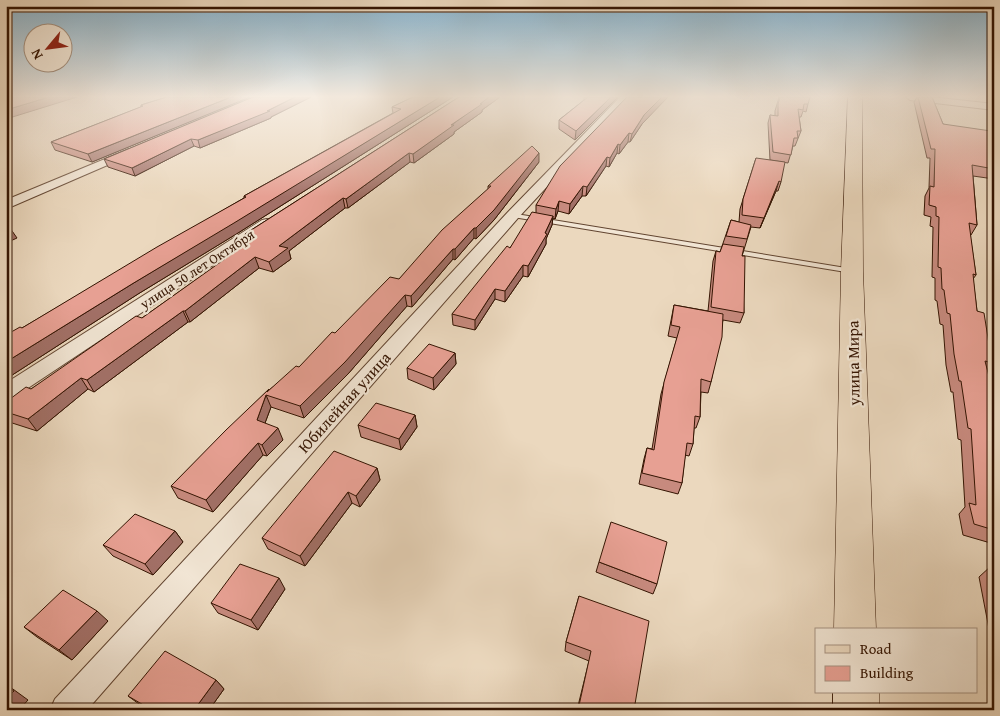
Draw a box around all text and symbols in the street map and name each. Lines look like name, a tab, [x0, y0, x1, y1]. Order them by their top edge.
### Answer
north arrow	[22, 22, 72, 72]
text: N	[25, 45, 48, 63]
street label: улица 50 лет Октября	[135, 224, 258, 314]
street label: улица Мира	[840, 320, 866, 407]
street label: Юбилейная улица	[292, 346, 396, 458]
legend	[815, 628, 978, 694]
text: Road	[860, 638, 891, 659]
text: Building	[860, 662, 914, 683]

